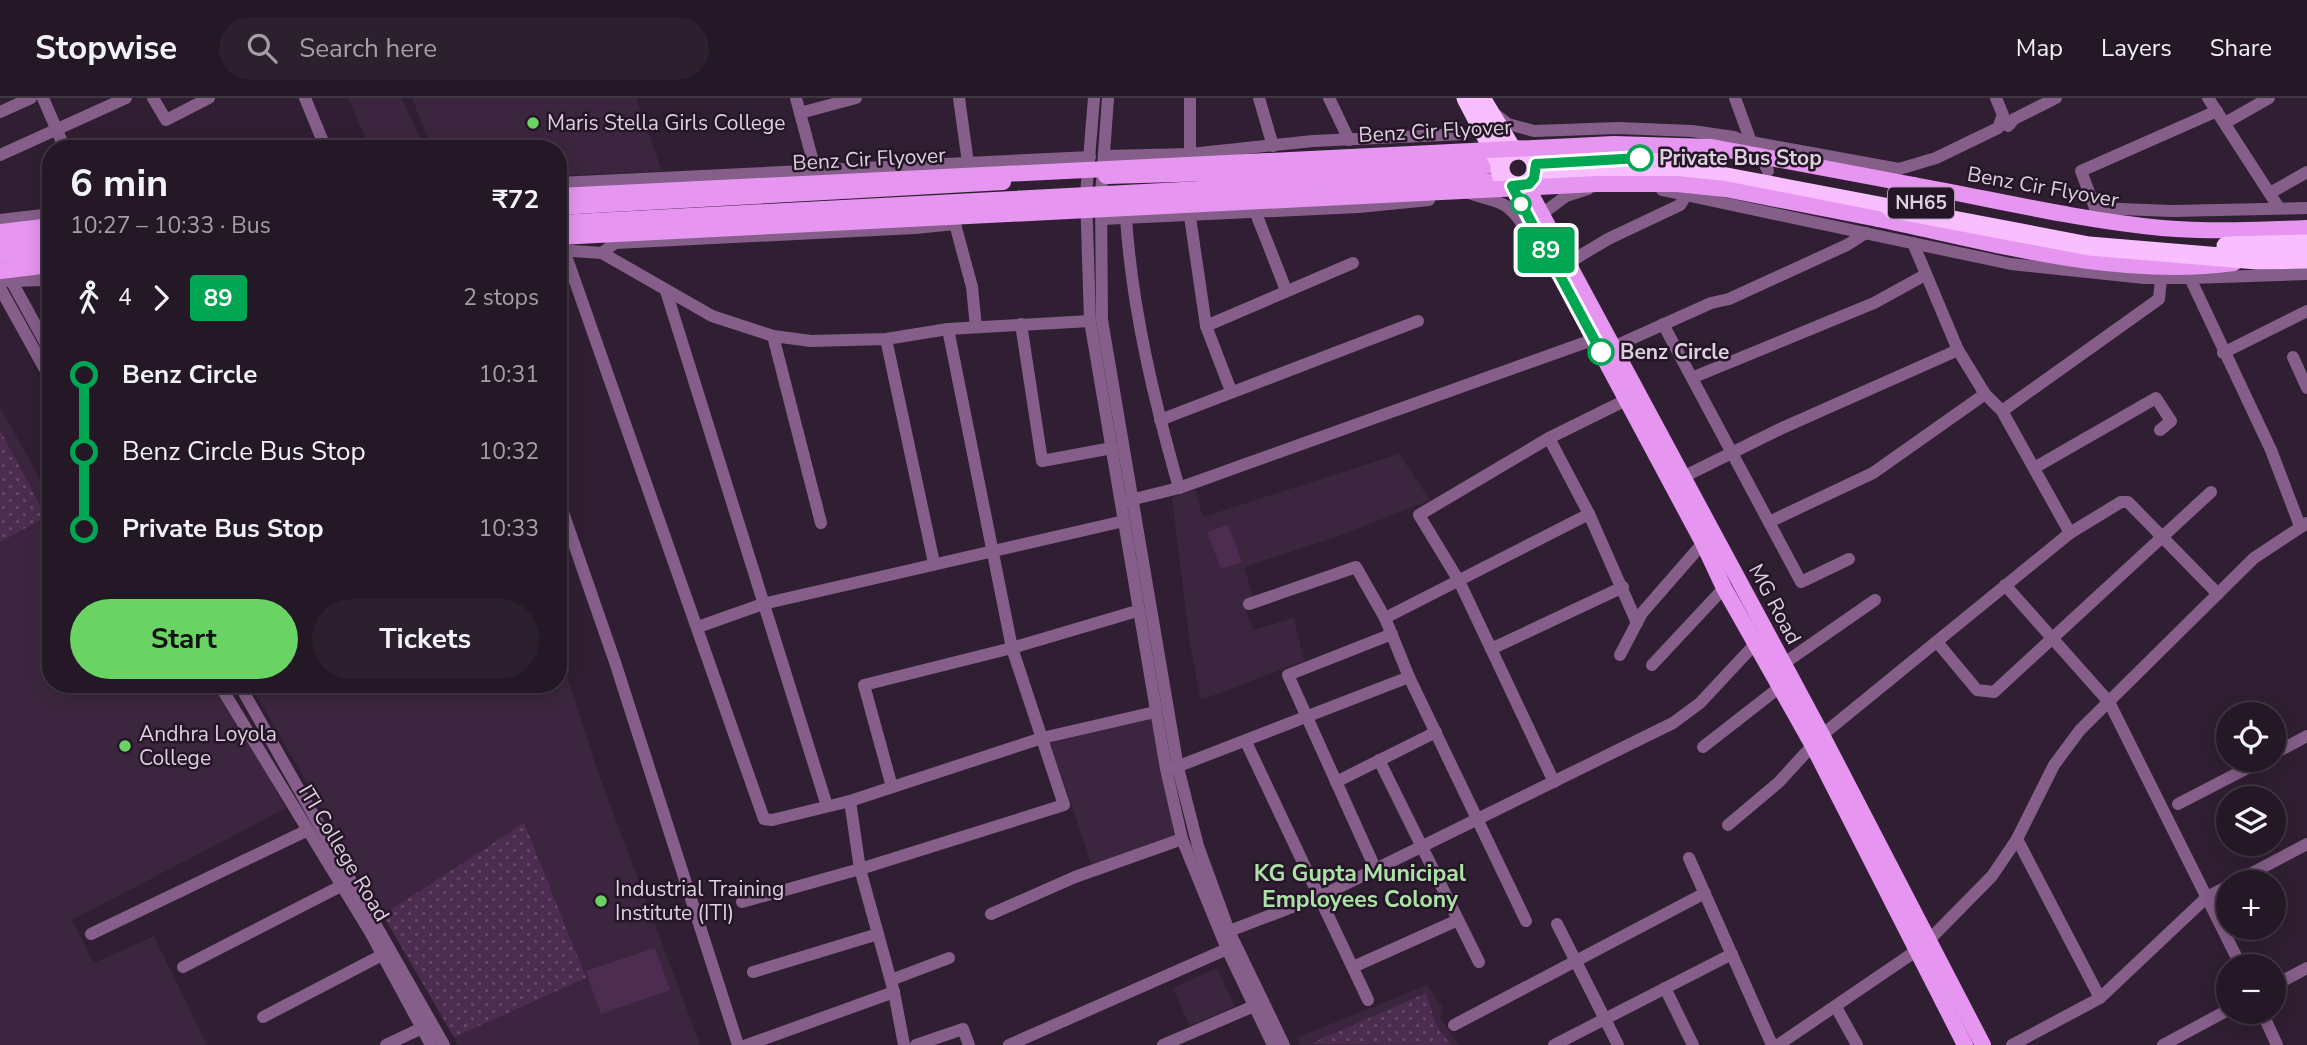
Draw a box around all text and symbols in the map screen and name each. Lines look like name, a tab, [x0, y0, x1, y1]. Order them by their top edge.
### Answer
search box	[219, 17, 709, 80]
text: Stopwise	[35, 26, 177, 71]
icon: search	[243, 29, 281, 67]
text: Search here	[299, 31, 437, 66]
text: Map	[2016, 32, 2063, 64]
text: Layers	[2101, 32, 2172, 64]
text: Share	[2210, 32, 2272, 64]
place label: Maris Stella Girls College	[547, 109, 786, 137]
street label: Benz Cir Flyover	[1358, 113, 1513, 149]
marker: Maris Stella Girls College	[525, 115, 541, 131]
street label: Benz Cir Flyover	[792, 141, 947, 177]
place label: Private Bus Stop	[1659, 144, 1822, 172]
marker: Private Bus Stop	[1627, 145, 1653, 171]
text: 6 min	[70, 158, 168, 209]
street label: Benz Cir Flyover	[1965, 160, 2121, 214]
text: ₹72	[492, 182, 539, 217]
road number: NH65	[1888, 188, 1954, 218]
unlabelled marker	[1511, 194, 1531, 214]
text: 10:27 – 10:33 · Bus	[70, 210, 271, 241]
line badge: 89	[1514, 227, 1578, 273]
text: 89	[1532, 234, 1560, 266]
icon: walk	[70, 279, 108, 317]
icon: forward	[142, 279, 180, 317]
text: 4	[118, 282, 132, 313]
text: 89	[204, 282, 233, 314]
text: 2 stops	[463, 282, 539, 313]
place label: Benz Circle	[1620, 338, 1729, 366]
marker: Benz Circle	[1588, 339, 1614, 365]
text: Benz Circle	[122, 357, 257, 392]
text: 10:31	[479, 359, 539, 390]
text: Benz Circle Bus Stop	[122, 434, 366, 469]
text: 10:32	[479, 436, 539, 467]
text: Private Bus Stop	[122, 511, 324, 546]
text: 10:33	[479, 513, 539, 544]
street label: MG Road	[1742, 559, 1808, 649]
button: Start	[70, 599, 298, 679]
button: Tickets	[312, 599, 539, 679]
map controls	[2216, 702, 2286, 1024]
button: locate	[2216, 702, 2286, 772]
place label: Andhra Loyola College	[139, 720, 277, 772]
marker: Andhra Loyola College	[117, 738, 133, 754]
street label: ITI College Road	[292, 779, 396, 927]
button: layers	[2216, 786, 2286, 856]
district label: KG Gupta Municipal Employees Colony	[1254, 858, 1467, 915]
button: +	[2216, 870, 2286, 940]
place label: Industrial Training Institute (ITI)	[615, 875, 784, 927]
marker: Industrial Training Institute (ITI)	[593, 893, 609, 909]
button: −	[2216, 954, 2286, 1024]

